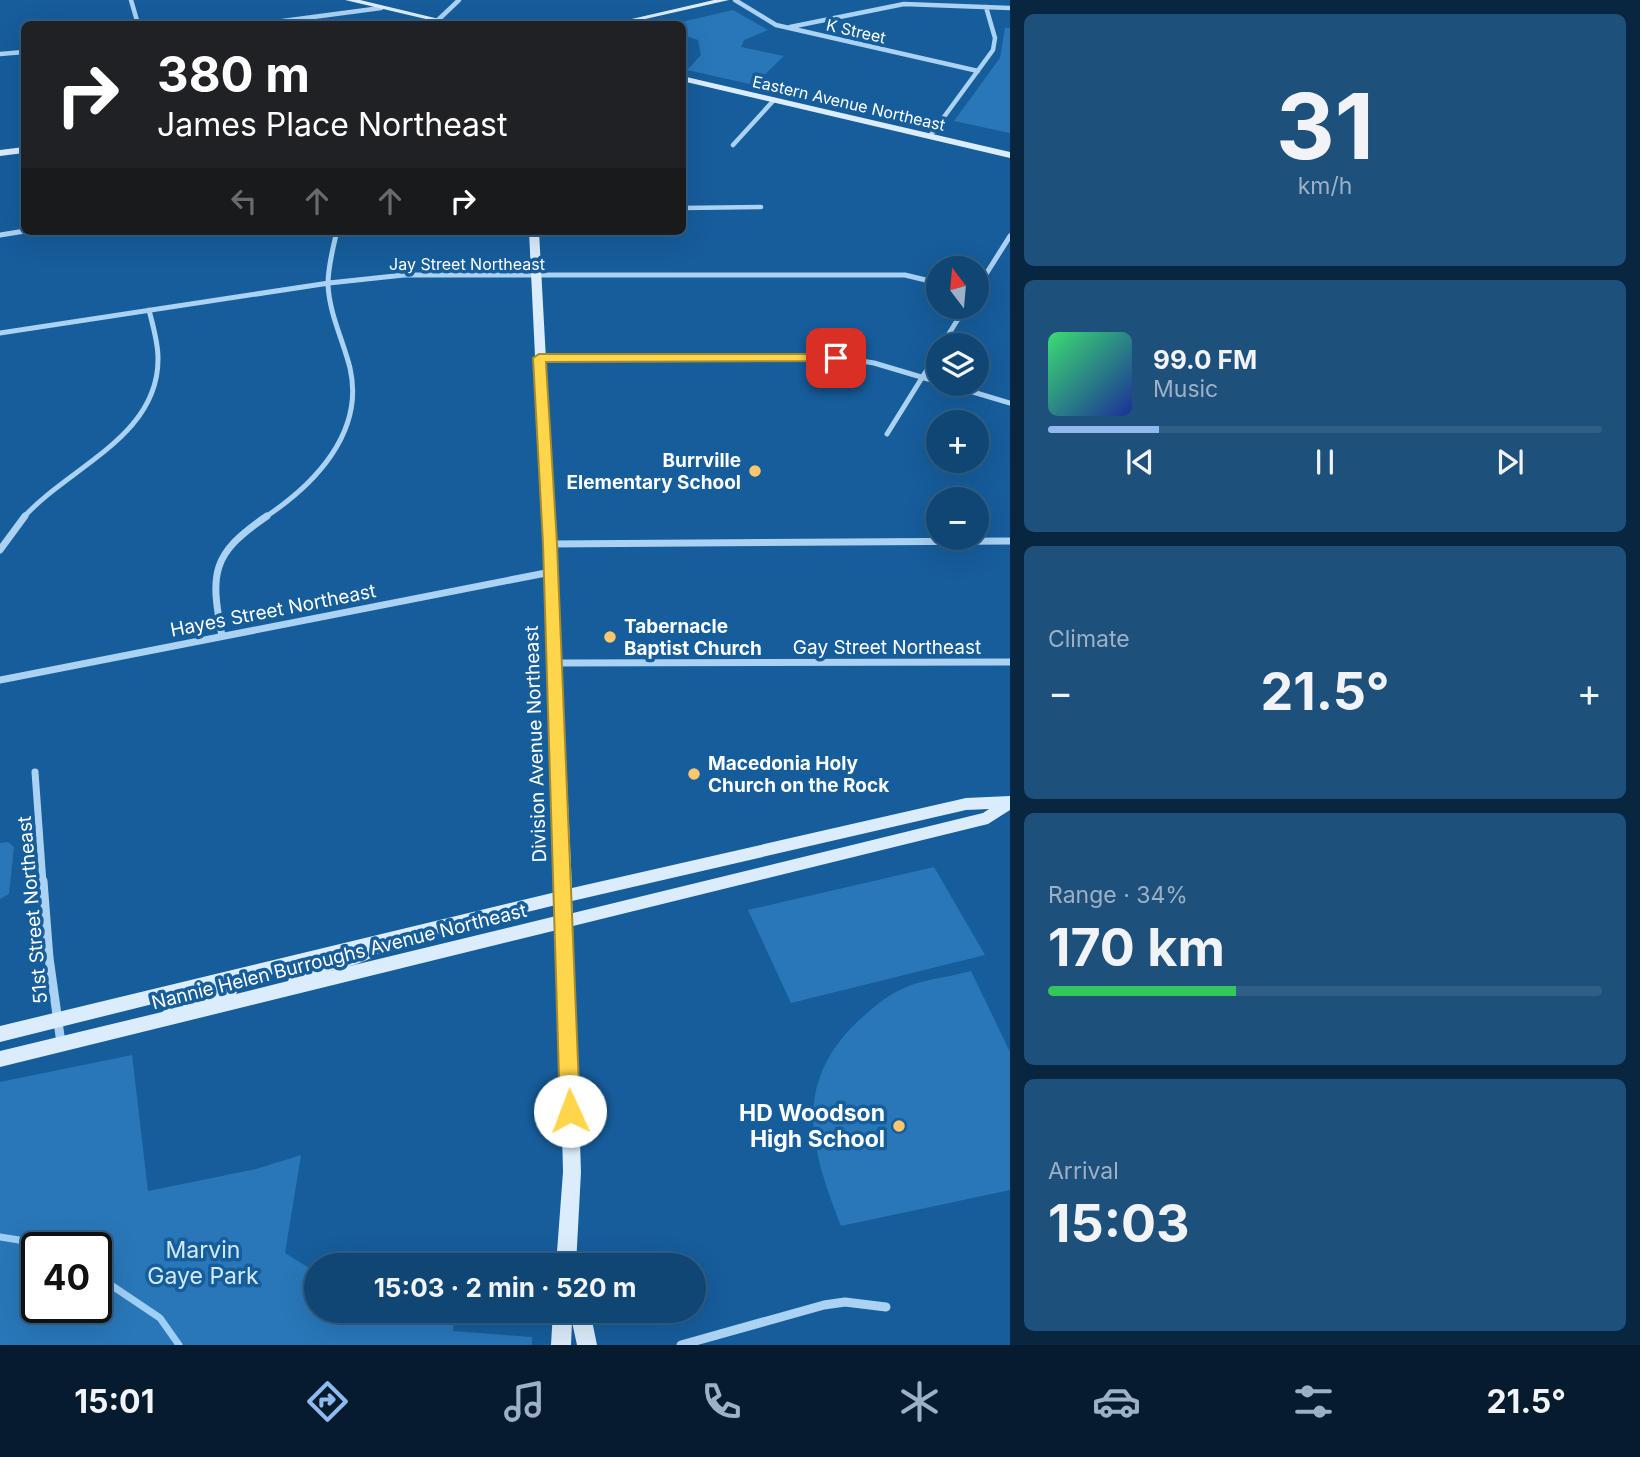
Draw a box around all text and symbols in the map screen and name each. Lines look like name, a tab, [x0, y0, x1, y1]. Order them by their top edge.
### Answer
street label: K Street	[824, 14, 888, 48]
text: 380 m	[157, 45, 310, 104]
icon: right	[42, 49, 133, 140]
street label: Eastern Avenue Northeast	[751, 71, 947, 135]
text: 31	[1276, 71, 1374, 181]
text: James Place Northeast	[157, 105, 507, 144]
text: km/h	[1298, 172, 1352, 200]
icon: left	[225, 182, 263, 220]
icon: ahead	[298, 182, 336, 220]
icon: ahead	[371, 182, 409, 220]
icon: right	[444, 182, 482, 220]
street label: Jay Street Northeast	[389, 254, 545, 274]
north arrow	[926, 256, 989, 318]
map controls	[926, 256, 989, 550]
pin	[806, 328, 866, 388]
button: layers	[926, 333, 989, 396]
icon: arrive	[817, 339, 855, 377]
text: 99.0 FM	[1153, 344, 1257, 375]
text: Music	[1153, 375, 1218, 403]
button: +	[926, 410, 989, 473]
icon: previous	[1121, 443, 1159, 481]
icon: pause	[1306, 443, 1344, 481]
icon: next	[1491, 443, 1529, 481]
place label: Burrville Elementary School	[567, 449, 741, 494]
marker: Burrville Elementary School	[747, 463, 763, 479]
button: −	[926, 487, 989, 550]
street label: Hayes Street Northeast	[168, 579, 378, 642]
place label: Tabernacle Baptist Church	[624, 615, 762, 660]
street label: Division Avenue Northeast	[520, 625, 551, 863]
text: Climate	[1048, 625, 1130, 653]
marker: Tabernacle Baptist Church	[602, 629, 618, 645]
street label: Gay Street Northeast	[793, 636, 981, 659]
text: 21.5°	[1260, 660, 1390, 723]
text: −	[1048, 669, 1073, 715]
text: +	[1577, 669, 1602, 715]
place label: Macedonia Holy Church on the Rock	[708, 752, 889, 797]
marker: Macedonia Holy Church on the Rock	[686, 766, 702, 782]
street label: 51st Street Northeast	[13, 815, 52, 1005]
text: Range · 34%	[1048, 881, 1188, 909]
street label: Nannie Helen Burroughs Avenue Northeast	[149, 899, 529, 1014]
text: 170 km	[1048, 916, 1225, 979]
position arrow	[533, 1074, 607, 1148]
place label: HD Woodson High School	[739, 1099, 885, 1153]
marker: HD Woodson High School	[891, 1118, 907, 1134]
text: Arrival	[1048, 1157, 1119, 1185]
text: 15:03	[1048, 1192, 1190, 1255]
speed limit sign: 40	[21, 1232, 112, 1323]
park label: Marvin Gaye Park	[147, 1236, 259, 1290]
text: 15:03 · 2 min · 520 m	[374, 1272, 636, 1303]
icon: directions	[303, 1377, 352, 1426]
icon: music	[500, 1377, 549, 1426]
icon: phone	[697, 1377, 746, 1426]
icon: climate	[895, 1377, 944, 1426]
icon: car	[1092, 1377, 1141, 1426]
icon: filters	[1289, 1377, 1338, 1426]
text: 15:01	[74, 1382, 154, 1421]
text: 21.5°	[1486, 1382, 1566, 1421]

